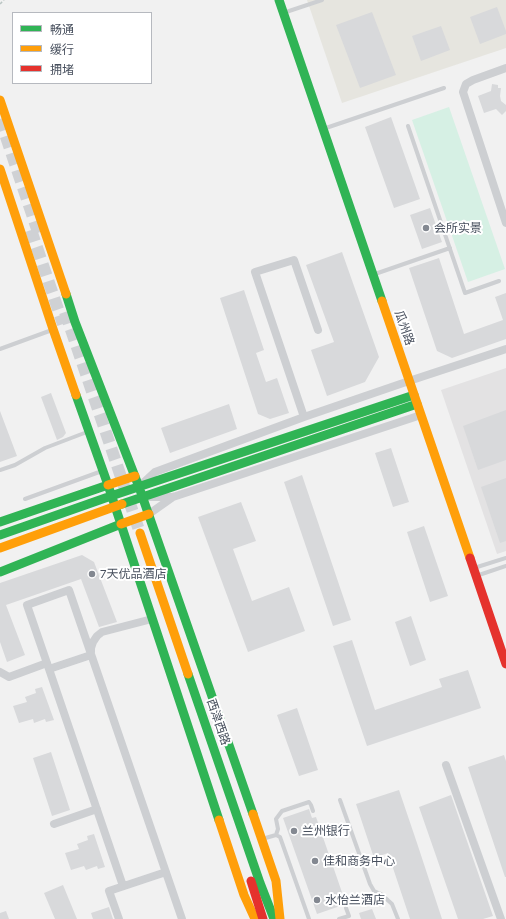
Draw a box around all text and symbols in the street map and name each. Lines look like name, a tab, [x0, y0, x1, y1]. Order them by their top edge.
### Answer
legend	[12, 12, 152, 84]
text: 畅通	[50, 23, 74, 37]
text: 缓行	[50, 43, 74, 57]
text: 拥堵	[50, 63, 74, 77]
place label: 会所实景	[434, 221, 482, 235]
marker: 会所实景	[421, 223, 431, 233]
street label: 瓜州路	[391, 309, 417, 347]
place label: 7天优品酒店	[100, 567, 166, 581]
marker: 7天优品酒店	[87, 569, 97, 579]
street label: 西津西路	[203, 697, 233, 747]
place label: 兰州银行	[302, 824, 350, 838]
marker: 兰州银行	[289, 826, 299, 836]
place label: 佳和商务中心	[323, 854, 395, 868]
marker: 佳和商务中心	[310, 856, 320, 866]
place label: 水怡兰酒店	[325, 893, 385, 907]
marker: 水怡兰酒店	[312, 895, 322, 905]

